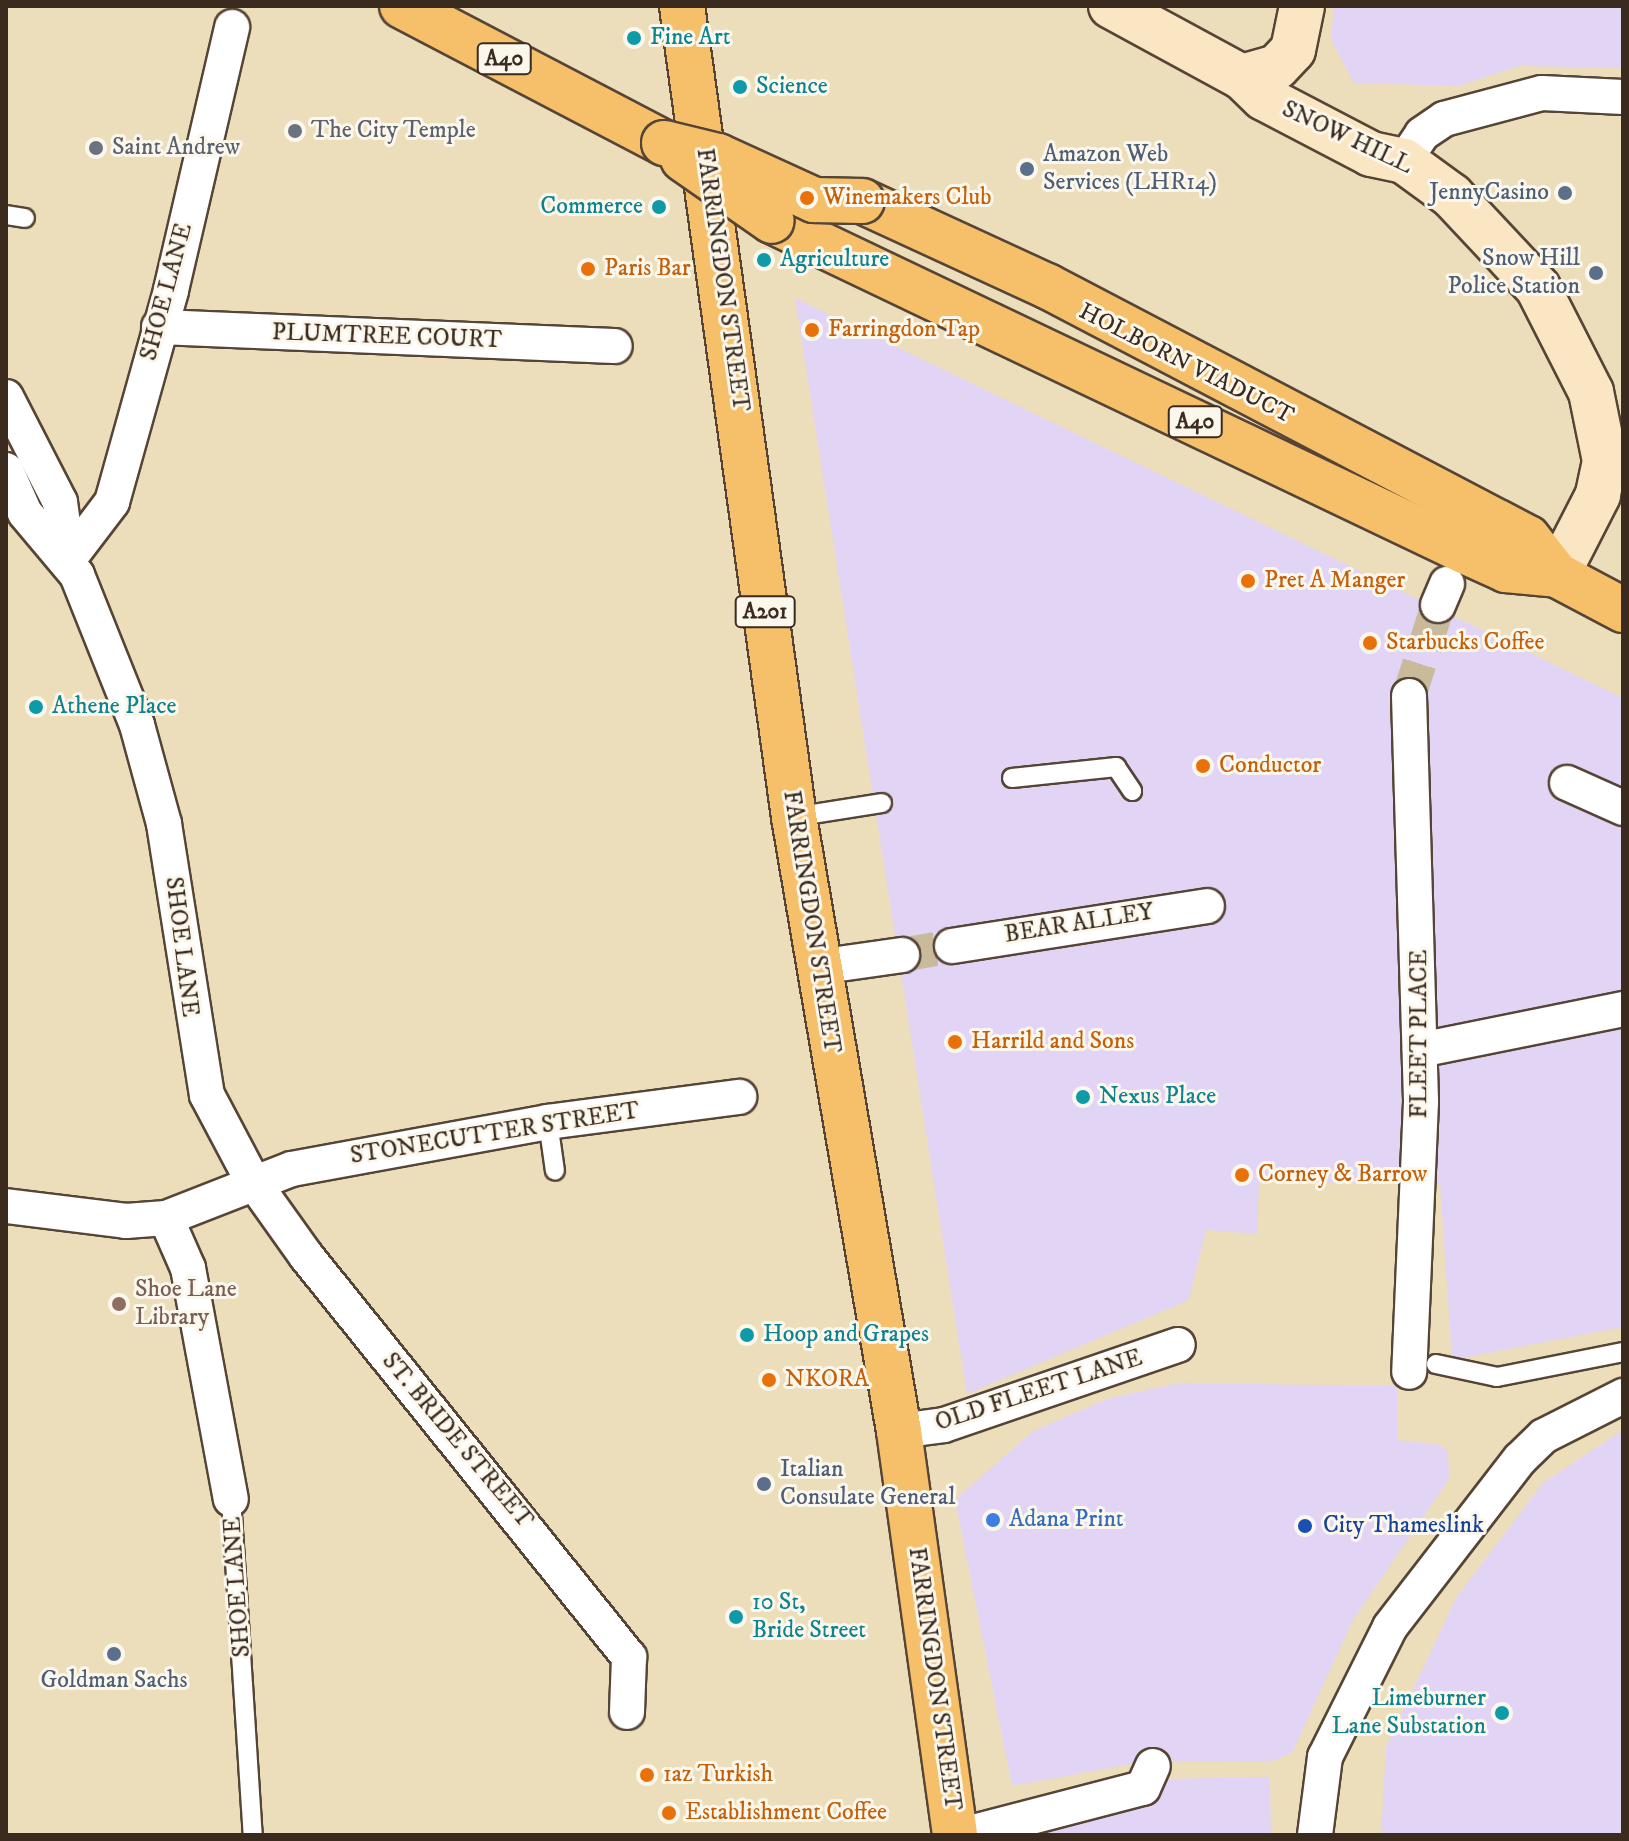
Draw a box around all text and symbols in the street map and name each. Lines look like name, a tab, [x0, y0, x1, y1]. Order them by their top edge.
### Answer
place label: Fine Art	[650, 24, 730, 52]
marker: Fine Art	[625, 29, 643, 47]
road number: A40	[476, 41, 532, 77]
place label: Science	[756, 73, 828, 101]
marker: Science	[731, 78, 749, 96]
street label: SNOW HILL	[1277, 95, 1417, 181]
place label: The City Temple	[311, 117, 476, 145]
marker: The City Temple	[286, 122, 304, 140]
place label: Saint Andrew	[112, 134, 240, 162]
marker: Saint Andrew	[87, 139, 105, 157]
place label: Amazon Web Services (LHR14)	[1043, 141, 1217, 197]
street label: FARRINGDON STREET	[689, 146, 755, 414]
marker: Amazon Web Services (LHR14)	[1018, 160, 1036, 178]
place label: JennyCasino	[1429, 179, 1549, 207]
place label: Winemakers Club	[823, 184, 991, 212]
marker: JennyCasino	[1556, 184, 1574, 202]
marker: Winemakers Club	[798, 189, 816, 207]
place label: Commerce	[540, 193, 643, 221]
marker: Commerce	[650, 198, 668, 216]
street label: SHOE LANE	[135, 220, 199, 364]
place label: Snow Hill Police Station	[1448, 245, 1580, 301]
place label: Agriculture	[780, 246, 889, 274]
marker: Agriculture	[755, 251, 773, 269]
place label: Paris Bar	[604, 255, 691, 283]
marker: Paris Bar	[579, 260, 597, 278]
marker: Snow Hill Police Station	[1587, 264, 1605, 282]
street label: HOLBORN VIADUCT	[1074, 297, 1298, 431]
place label: Farringdon Tap	[828, 316, 980, 344]
street label: PLUMTREE COURT	[271, 319, 503, 355]
marker: Farringdon Tap	[803, 321, 821, 339]
road number: A40	[1167, 404, 1223, 440]
place label: Pret A Manger	[1264, 567, 1405, 595]
marker: Pret A Manger	[1239, 572, 1257, 590]
road number: A201	[733, 594, 797, 630]
place label: Starbucks Coffee	[1386, 629, 1544, 657]
marker: Starbucks Coffee	[1361, 634, 1379, 652]
place label: Athene Place	[52, 693, 176, 721]
marker: Athene Place	[27, 698, 45, 716]
place label: Conductor	[1219, 752, 1321, 780]
marker: Conductor	[1194, 757, 1212, 775]
street label: FARRINGDON STREET	[776, 789, 846, 1055]
street label: SHOE LANE	[158, 875, 204, 1019]
street label: BEAR ALLEY	[1002, 898, 1156, 950]
street label: FLEET PLACE	[1406, 950, 1434, 1118]
place label: Harrild and Sons	[971, 1028, 1134, 1056]
marker: Harrild and Sons	[946, 1033, 964, 1051]
place label: Nexus Place	[1099, 1083, 1216, 1111]
marker: Nexus Place	[1074, 1088, 1092, 1106]
street label: STONECUTTER STREET	[348, 1097, 642, 1171]
place label: Corney & Barrow	[1258, 1161, 1427, 1189]
marker: Corney & Barrow	[1233, 1166, 1251, 1184]
place label: Shoe Lane Library	[135, 1276, 237, 1332]
marker: Shoe Lane Library	[110, 1295, 128, 1313]
place label: Hoop and Grapes	[763, 1321, 929, 1349]
marker: Hoop and Grapes	[738, 1326, 756, 1344]
street label: OLD FLEET LANE	[932, 1344, 1146, 1438]
street label: ST. BRIDE STREET	[375, 1347, 539, 1535]
place label: NKORA	[785, 1366, 869, 1394]
marker: NKORA	[760, 1371, 778, 1389]
place label: Italian Consulate General	[780, 1456, 955, 1512]
marker: Italian Consulate General	[755, 1475, 773, 1493]
place label: Adana Print	[1009, 1506, 1123, 1534]
marker: Adana Print	[984, 1511, 1002, 1529]
place label: City Thameslink	[1323, 1512, 1484, 1540]
marker: City Thameslink	[1294, 1515, 1316, 1537]
street label: SHOE LANE	[219, 1516, 257, 1658]
street label: FARRINGDON STREET	[901, 1545, 967, 1813]
place label: 10 St, Bride Street	[752, 1589, 866, 1645]
marker: 10 St, Bride Street	[727, 1608, 745, 1626]
marker: Goldman Sachs	[105, 1645, 123, 1663]
place label: Goldman Sachs	[40, 1667, 188, 1695]
place label: Limeburner Lane Substation	[1332, 1685, 1486, 1741]
marker: Limeburner Lane Substation	[1493, 1704, 1511, 1722]
place label: 1az Turkish	[663, 1761, 773, 1789]
marker: 1az Turkish	[638, 1766, 656, 1784]
place label: Establishment Coffee	[685, 1799, 887, 1827]
marker: Establishment Coffee	[660, 1804, 678, 1822]

